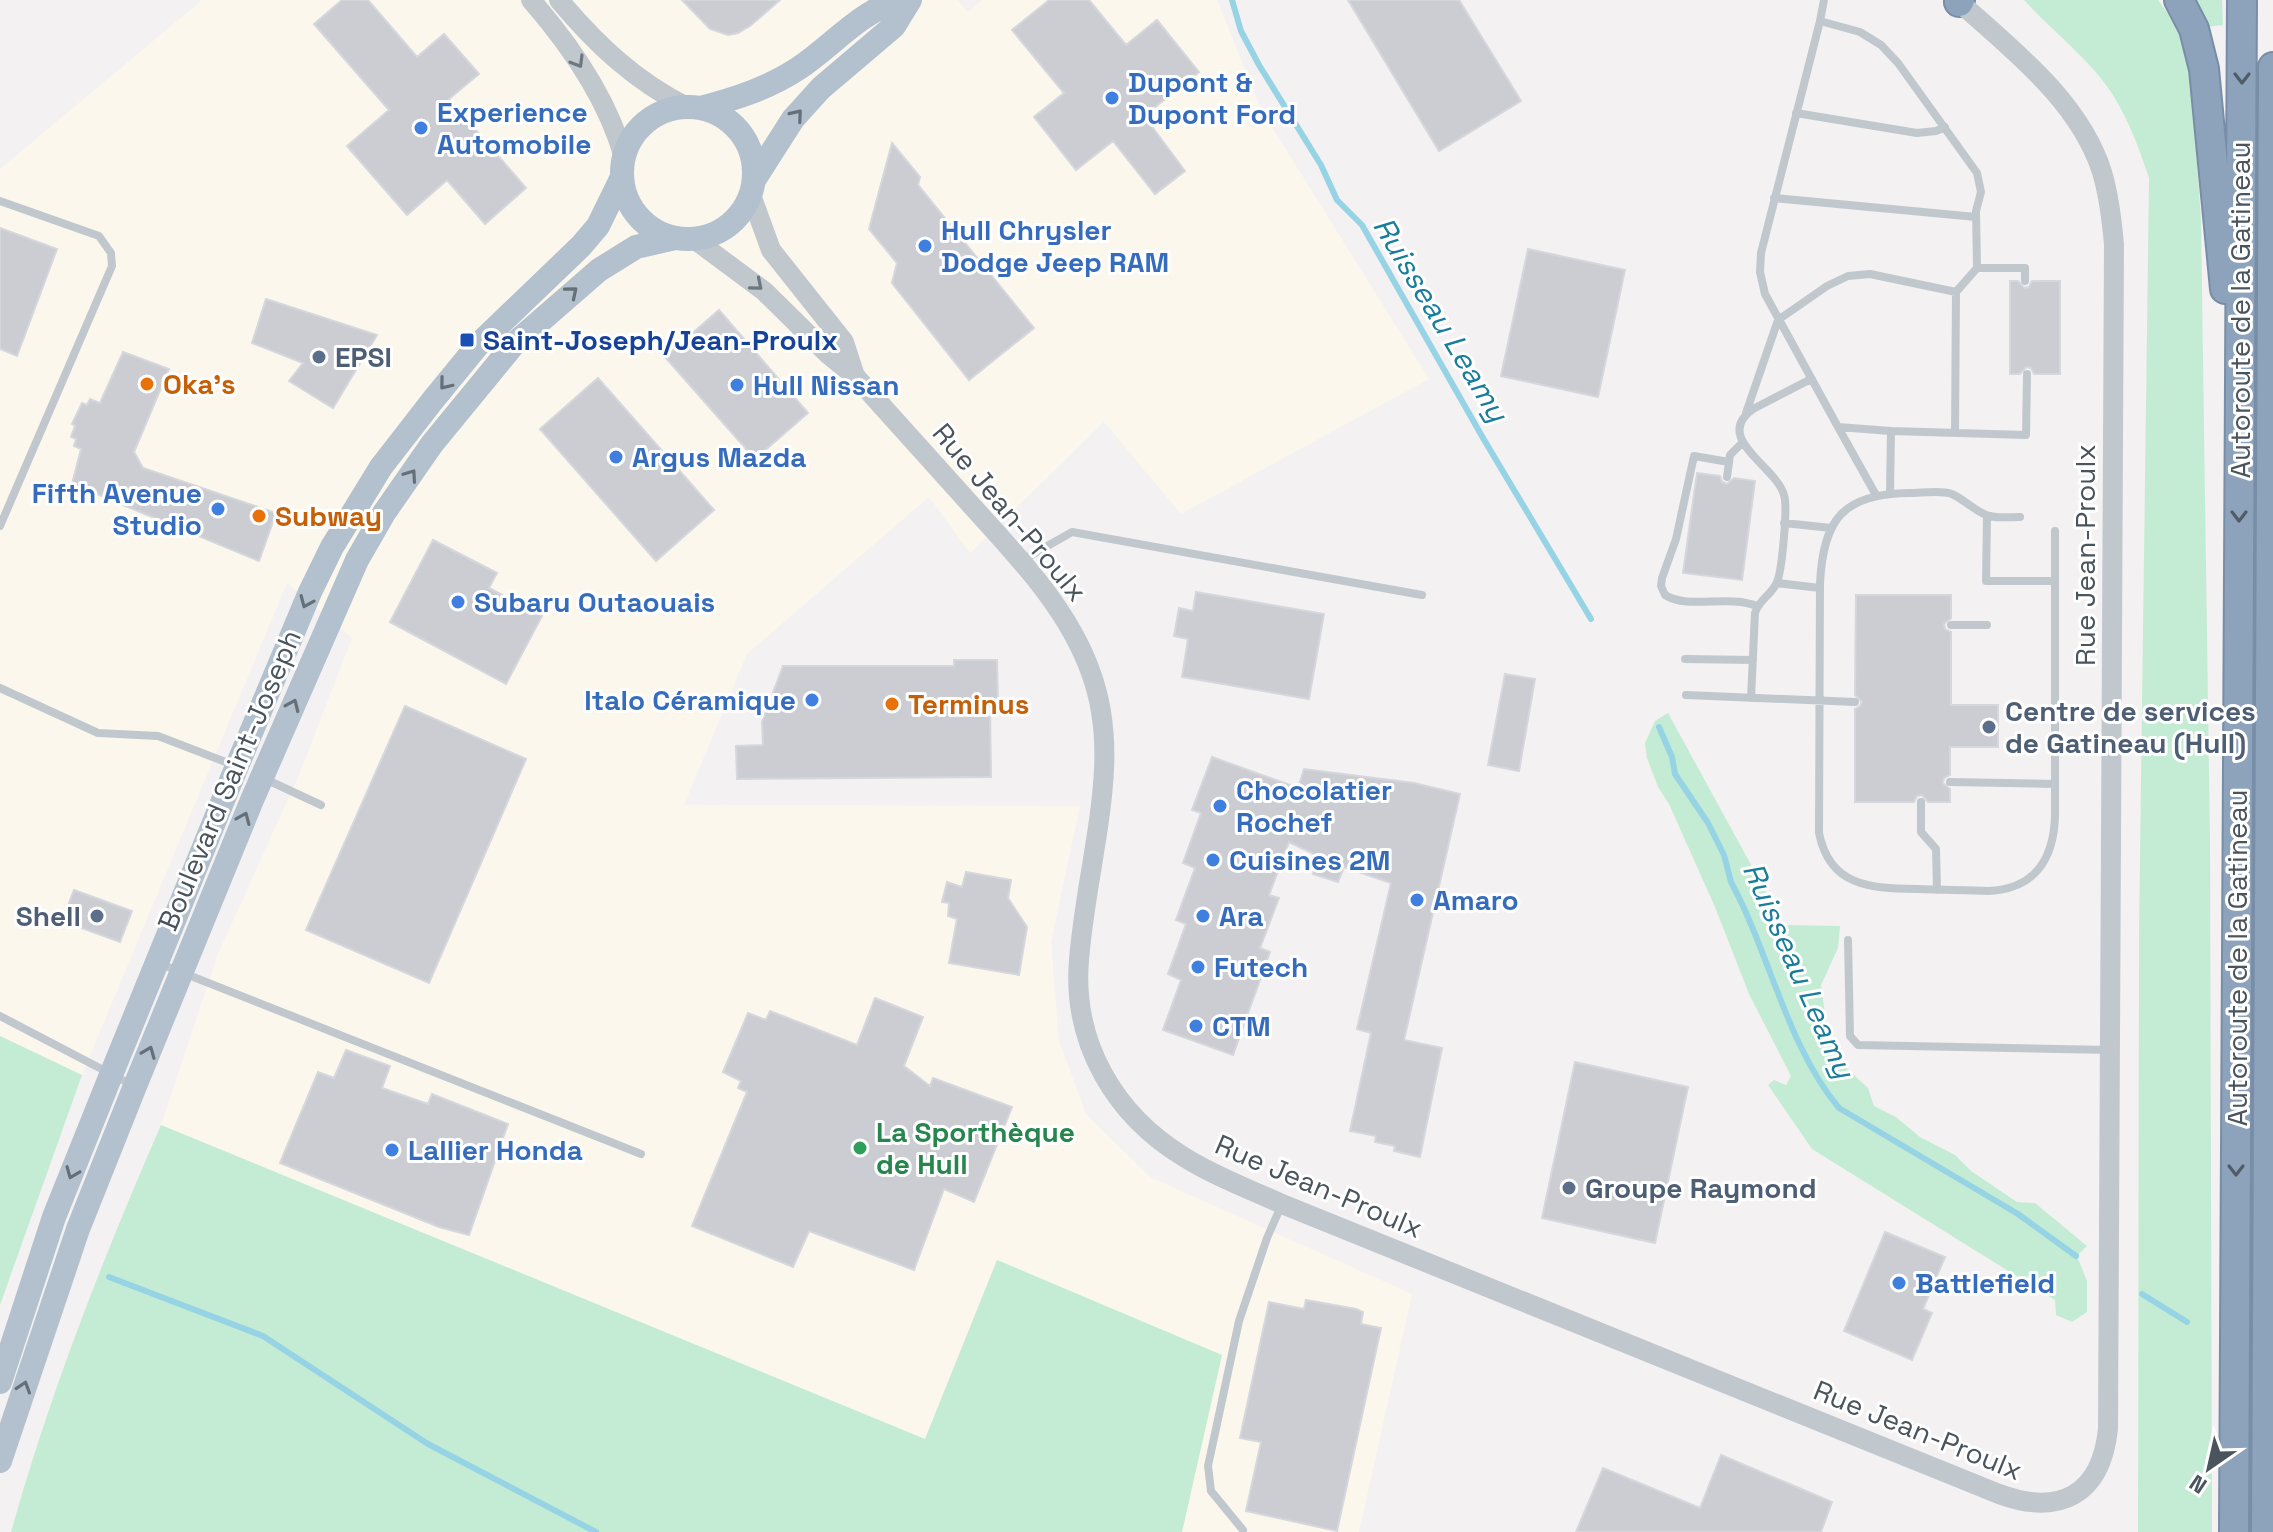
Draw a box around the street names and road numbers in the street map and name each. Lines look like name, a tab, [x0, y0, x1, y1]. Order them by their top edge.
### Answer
street label: Autoroute de la Gatineau	[2222, 141, 2258, 479]
street label: Rue Jean-Proulx	[925, 415, 1095, 609]
street label: Rue Jean-Proulx	[2067, 444, 2103, 666]
street label: Boulevard Saint-Joseph	[149, 624, 309, 936]
street label: Autoroute de la Gatineau	[2219, 789, 2255, 1127]
street label: Rue Jean-Proulx	[1210, 1126, 1428, 1246]
street label: Rue Jean-Proulx	[1808, 1372, 2028, 1488]

